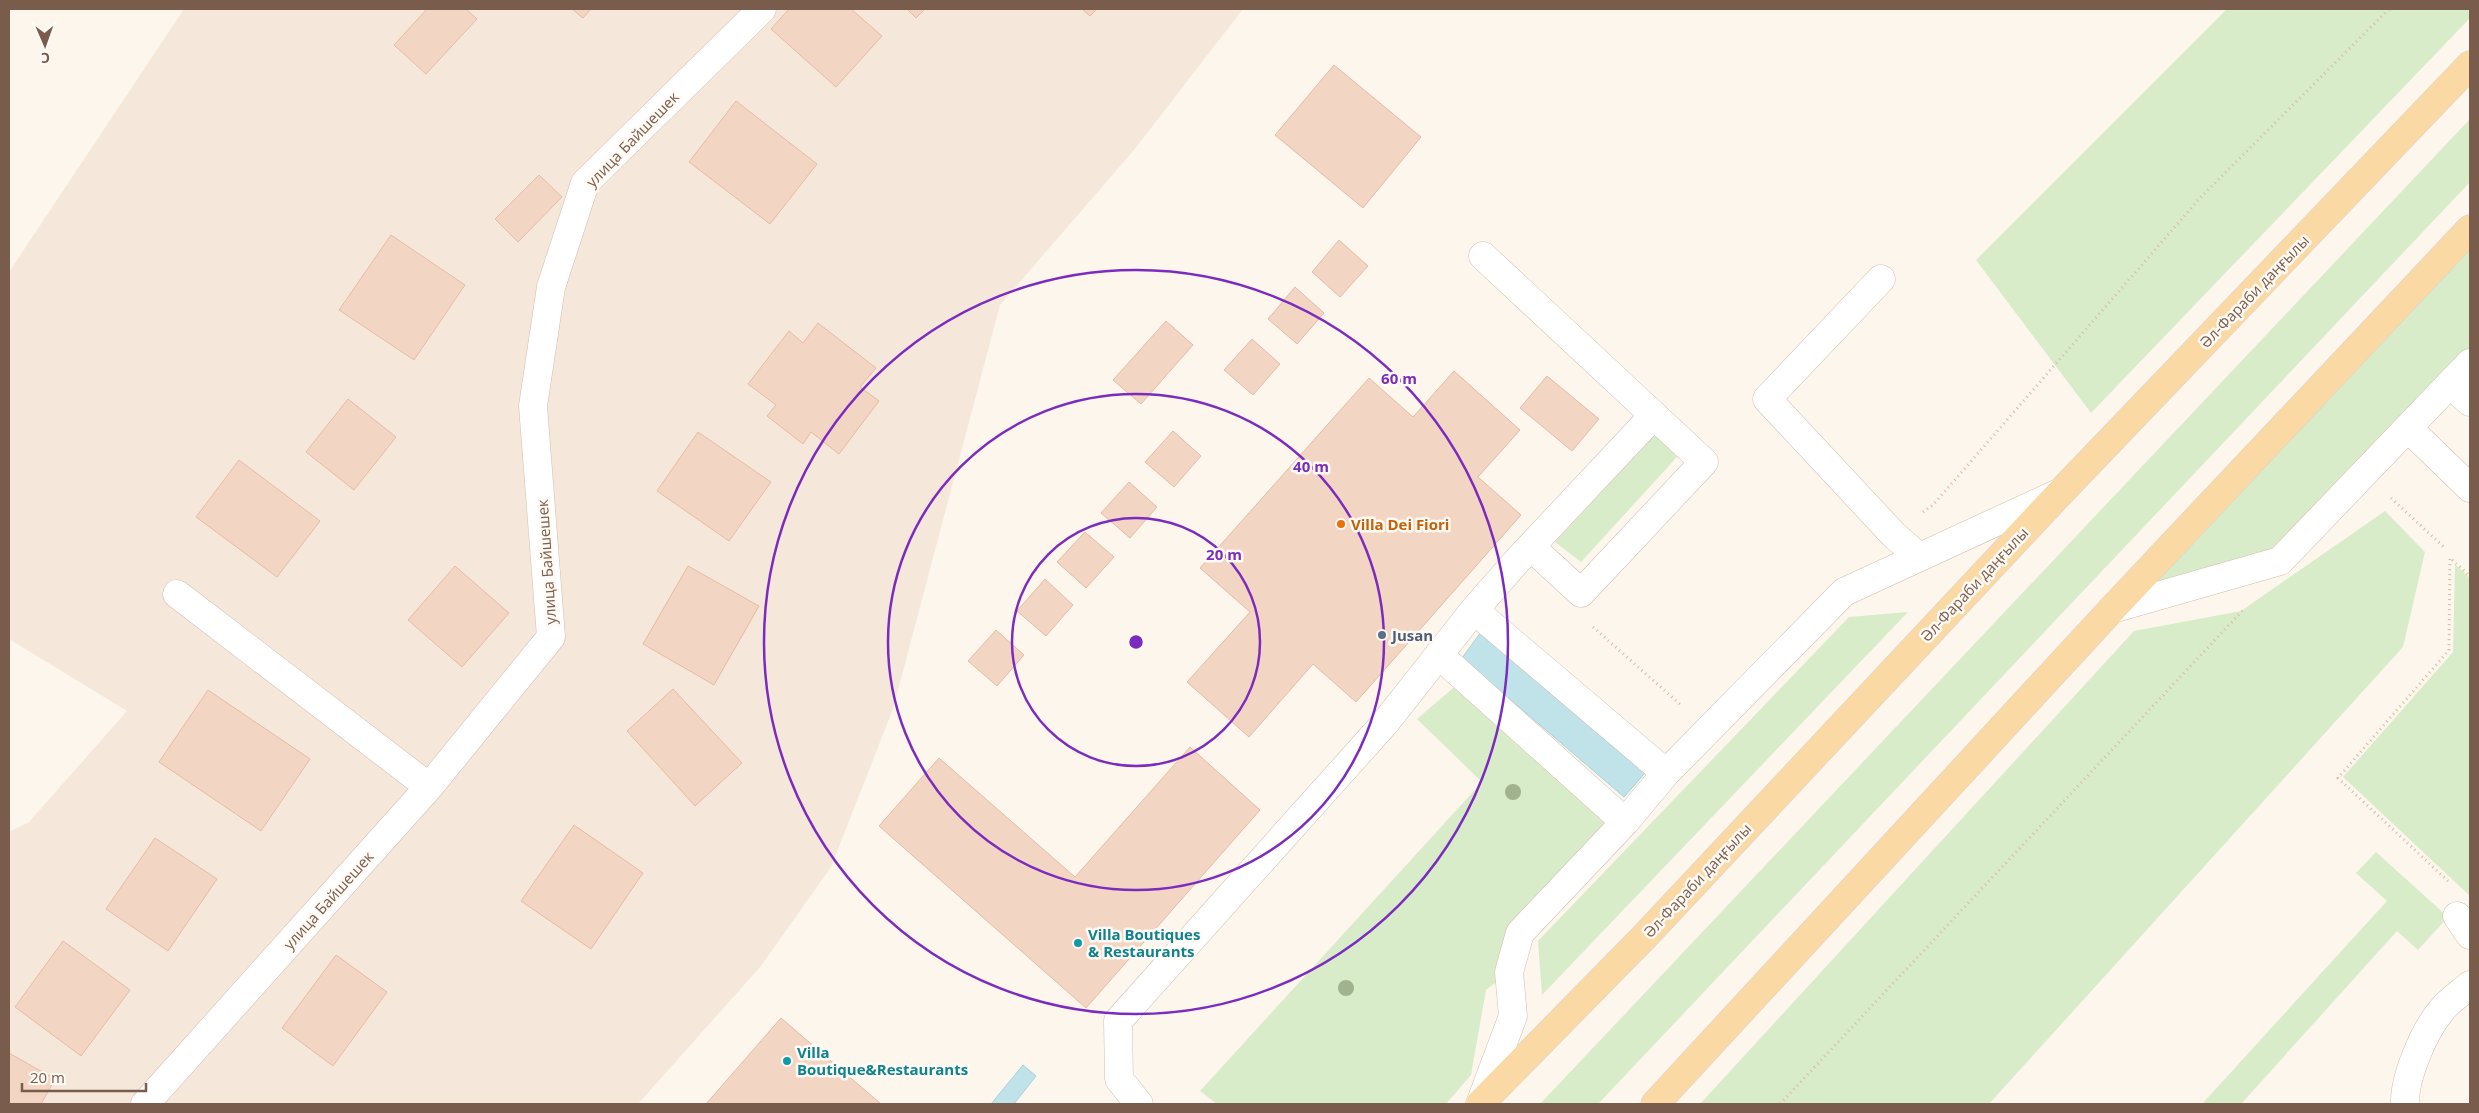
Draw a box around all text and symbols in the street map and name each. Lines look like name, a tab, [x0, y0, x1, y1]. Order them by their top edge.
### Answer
north arrow	[20, 20, 70, 70]
text: С	[41, 49, 50, 68]
street label: улица Байшешек	[581, 87, 683, 191]
street label: Әл-Фараби даңғылы	[2195, 230, 2313, 352]
text: 60 m	[1381, 368, 1417, 388]
text: 40 m	[1293, 456, 1329, 476]
street label: улица Байшешек	[532, 498, 560, 625]
place label: Villa Dei Fiori	[1351, 514, 1449, 534]
marker: Villa Dei Fiori	[1335, 518, 1347, 530]
street label: Әл-Фараби даңғылы	[1916, 523, 2032, 645]
text: 20 m	[1206, 544, 1242, 564]
place label: Jusan	[1390, 625, 1433, 645]
marker: Jusan	[1376, 629, 1388, 641]
centre of rings	[1127, 633, 1145, 651]
street label: Әл-Фараби даңғылы	[1639, 819, 1755, 941]
street label: улица Байшешек	[279, 846, 378, 953]
place label: Villa Boutiques & Restaurants	[1088, 924, 1200, 961]
marker: Villa Boutiques & Restaurants	[1072, 937, 1084, 949]
place label: Villa Boutique&Restaurants	[797, 1042, 968, 1079]
marker: Villa Boutique&Restaurants	[781, 1055, 793, 1067]
scale bar	[22, 1060, 146, 1092]
text: 20 m	[30, 1067, 65, 1087]

